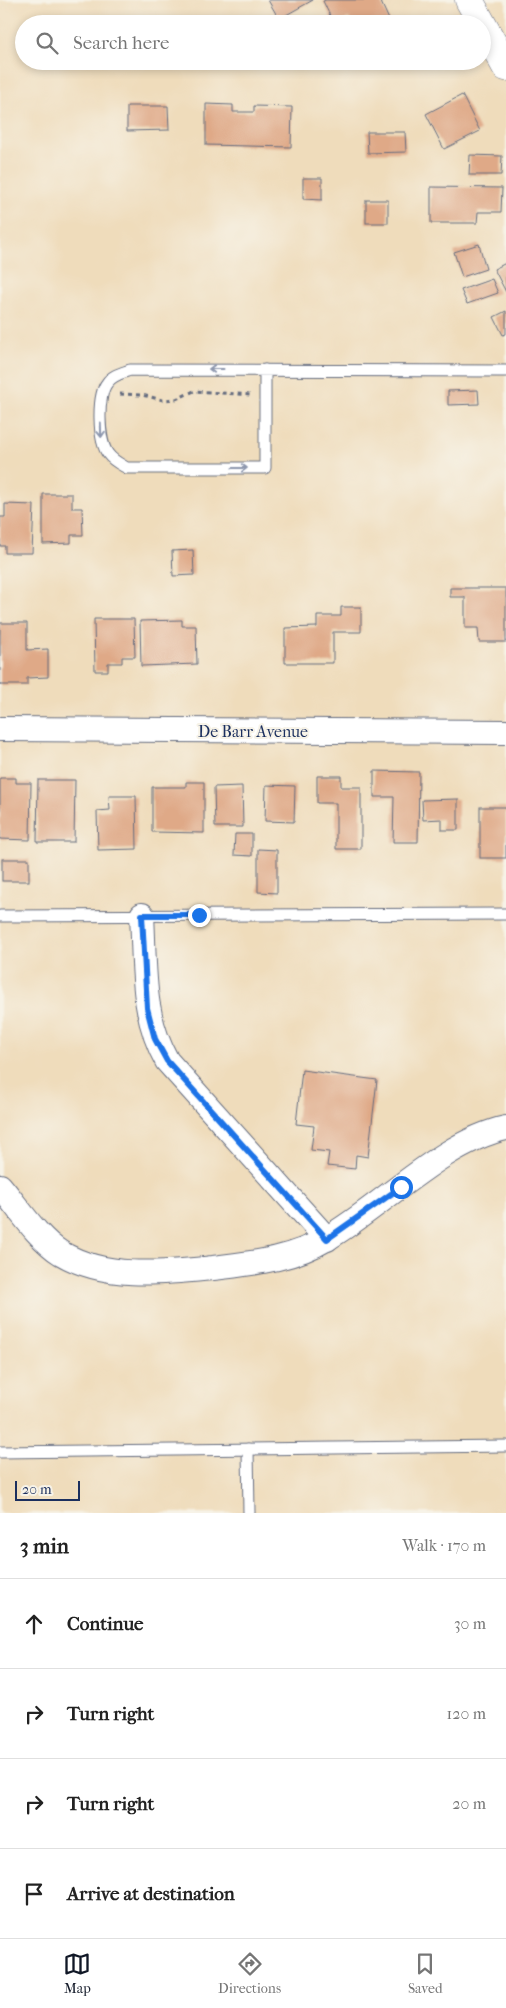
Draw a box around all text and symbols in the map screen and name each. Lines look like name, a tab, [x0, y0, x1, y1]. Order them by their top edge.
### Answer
search box	[15, 15, 491, 70]
icon: search	[33, 29, 61, 57]
text: Search here	[73, 32, 169, 54]
one-way arrow	[208, 364, 224, 374]
one-way arrow	[96, 422, 106, 438]
one-way arrow	[232, 463, 248, 473]
street label: De Barr Avenue	[198, 722, 308, 741]
route end	[188, 904, 211, 927]
route start	[390, 1176, 413, 1199]
scale bar	[15, 1478, 80, 1501]
text: 20 m	[22, 1481, 52, 1498]
text: 3 min	[20, 1534, 69, 1558]
text: Walk · 170 m	[402, 1536, 486, 1555]
icon: ahead	[20, 1610, 48, 1638]
text: Continue	[67, 1613, 143, 1635]
text: 30 m	[454, 1614, 486, 1633]
icon: right	[20, 1700, 48, 1728]
text: Turn right	[67, 1703, 154, 1725]
text: 120 m	[447, 1704, 486, 1723]
icon: right	[20, 1790, 48, 1818]
text: Turn right	[67, 1793, 154, 1815]
text: 20 m	[452, 1794, 486, 1813]
icon: arrive	[20, 1880, 48, 1908]
text: Arrive at destination	[67, 1883, 235, 1905]
tab: Map	[63, 1950, 91, 1997]
tab: Directions	[218, 1950, 281, 1997]
tab: Saved	[408, 1950, 443, 1997]

